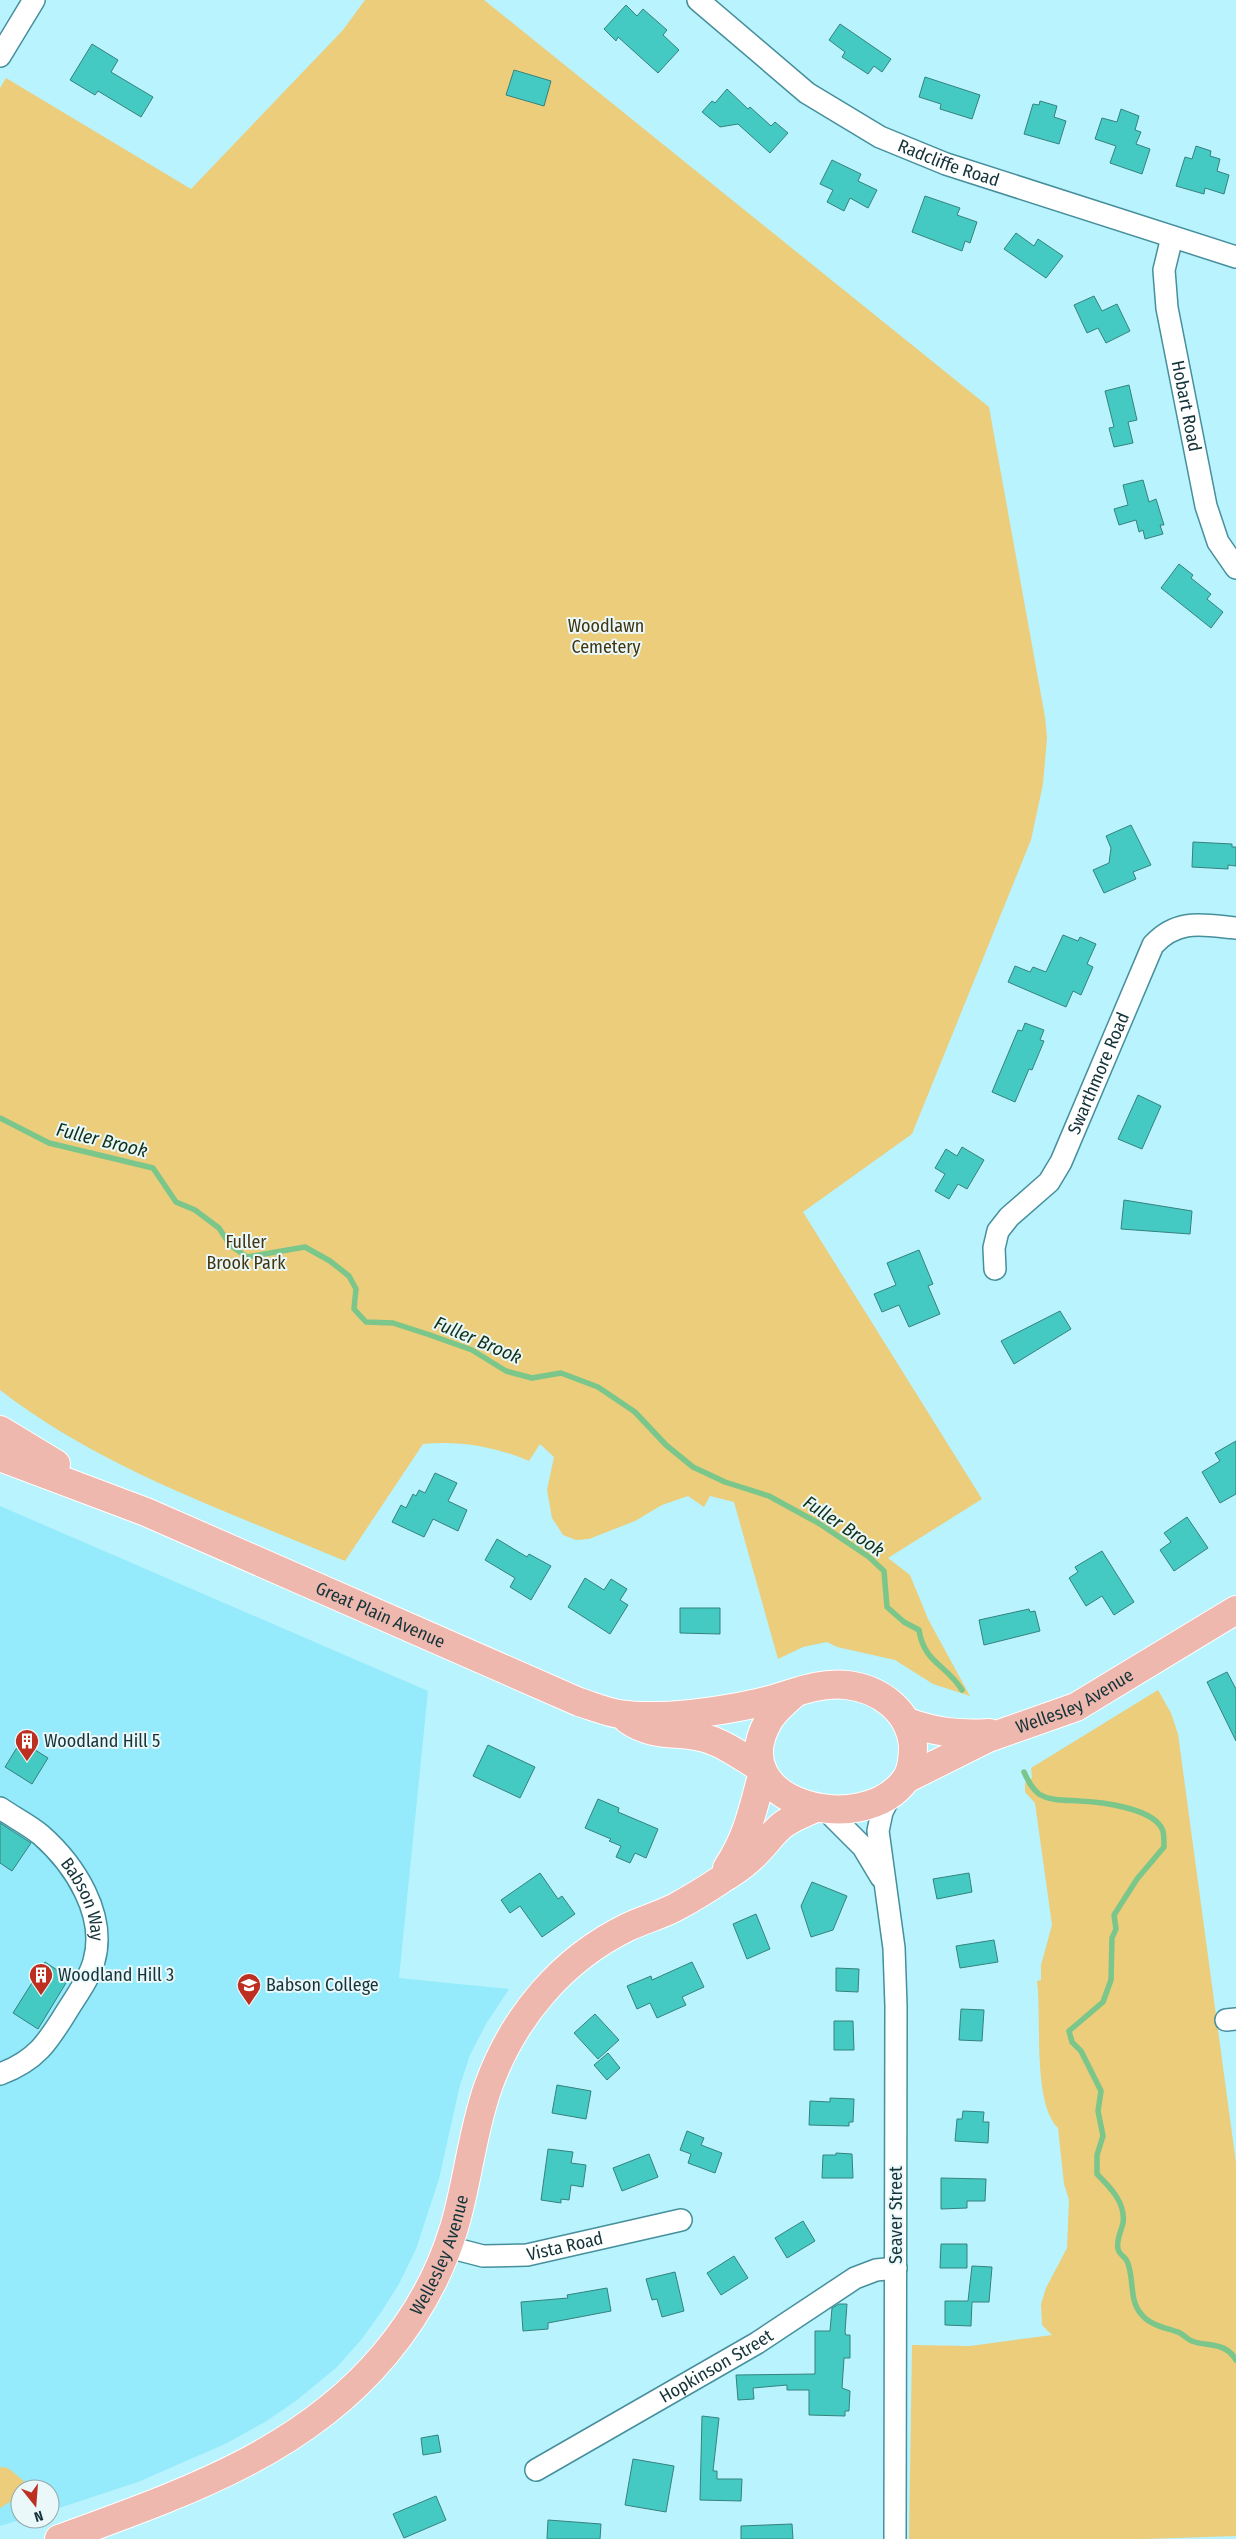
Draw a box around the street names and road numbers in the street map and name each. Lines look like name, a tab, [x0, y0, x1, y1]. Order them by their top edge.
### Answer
street label: Radcliffe Road	[895, 134, 1002, 191]
street label: Hobart Road	[1167, 359, 1206, 454]
street label: Swarthmore Road	[1063, 1009, 1134, 1138]
street label: Great Plain Avenue	[312, 1577, 449, 1653]
street label: Wellesley Avenue	[1013, 1664, 1137, 1738]
street label: Babson Way	[56, 1853, 108, 1941]
street label: Seaver Street	[885, 2166, 907, 2264]
street label: Wellesley Avenue	[405, 2193, 473, 2319]
street label: Vista Road	[525, 2227, 605, 2266]
street label: Hopkinson Street	[656, 2324, 777, 2408]

